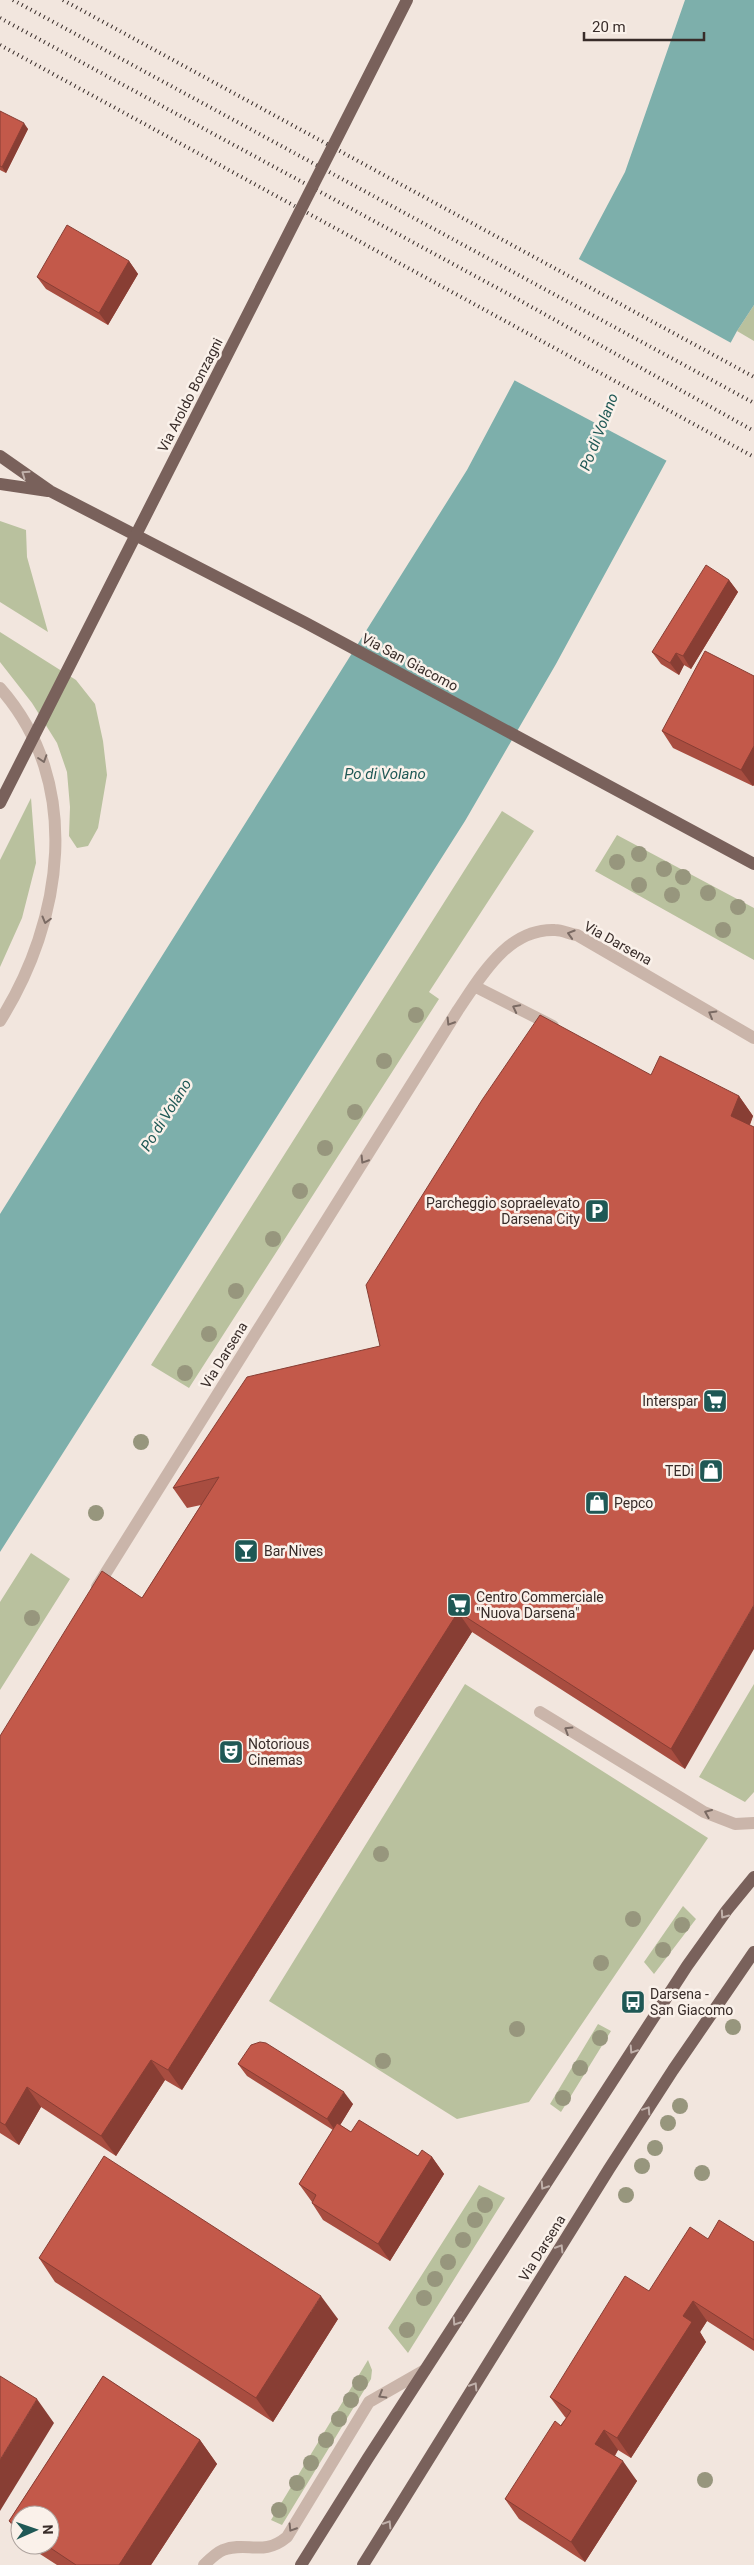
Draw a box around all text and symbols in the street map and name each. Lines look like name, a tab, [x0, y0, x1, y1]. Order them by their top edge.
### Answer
scale bar	[584, 10, 704, 42]
text: 20 m	[592, 18, 626, 36]
street label: Via Aroldo Bonzagni	[154, 335, 226, 455]
water label: Po di Volano	[576, 391, 622, 473]
one-way arrow	[21, 471, 31, 480]
street label: Via San Giacomo	[359, 630, 461, 694]
one-way arrow	[37, 754, 47, 763]
water label: Po di Volano	[344, 765, 426, 783]
one-way arrow	[41, 915, 52, 924]
street label: Via Darsena	[581, 918, 655, 968]
one-way arrow	[567, 929, 575, 939]
one-way arrow	[513, 1004, 522, 1014]
one-way arrow	[708, 1010, 717, 1020]
one-way arrow	[447, 1017, 457, 1026]
water label: Po di Volano	[137, 1076, 195, 1154]
one-way arrow	[361, 1154, 370, 1163]
place label: Parcheggio sopraelevato Darsena City	[426, 1195, 580, 1227]
parking icon: Parcheggio sopraelevato Darsena City	[584, 1198, 610, 1224]
street label: Via Darsena	[197, 1319, 251, 1391]
supermarket icon: Interspar	[702, 1388, 728, 1414]
place label: Interspar	[642, 1393, 698, 1409]
shop icon: TEDi	[698, 1458, 724, 1484]
place label: TEDi	[665, 1463, 694, 1479]
shop icon: Pepco	[584, 1490, 610, 1516]
place label: Pepco	[614, 1495, 653, 1511]
bar icon: Bar Nives	[233, 1538, 259, 1564]
place label: Bar Nives	[264, 1543, 323, 1559]
place label: Centro Commerciale "Nuova Darsena"	[476, 1589, 604, 1621]
supermarket icon: Centro Commerciale "Nuova Darsena"	[446, 1592, 472, 1618]
one-way arrow	[565, 1727, 574, 1736]
place label: Notorious Cinemas	[248, 1736, 309, 1768]
theatre icon: Notorious Cinemas	[218, 1739, 244, 1765]
one-way arrow	[704, 1809, 713, 1820]
one-way arrow	[721, 1909, 730, 1919]
place label: Darsena - San Giacomo	[650, 1986, 733, 2018]
bus stop icon: Darsena - San Giacomo	[620, 1989, 646, 2015]
one-way arrow	[630, 2044, 639, 2054]
one-way arrow	[641, 2107, 650, 2116]
one-way arrow	[541, 2181, 551, 2190]
street label: Via Darsena	[515, 2212, 569, 2284]
one-way arrow	[554, 2244, 564, 2253]
one-way arrow	[453, 2317, 462, 2326]
one-way arrow	[468, 2382, 478, 2391]
one-way arrow	[379, 2388, 388, 2398]
north arrow	[10, 2505, 60, 2555]
one-way arrow	[382, 2520, 392, 2529]
one-way arrow	[289, 2522, 298, 2531]
text: N	[40, 2524, 56, 2535]

